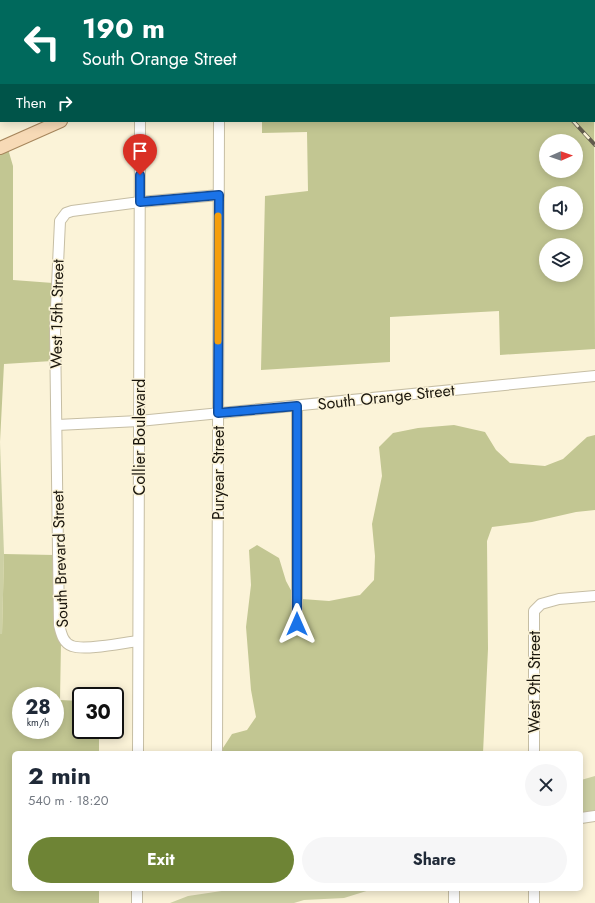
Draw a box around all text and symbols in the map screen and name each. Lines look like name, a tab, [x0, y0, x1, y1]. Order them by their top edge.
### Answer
text: 190 m	[82, 8, 165, 49]
icon: left	[16, 16, 68, 68]
text: South Orange Street	[82, 46, 237, 72]
text: Then	[16, 92, 46, 114]
icon: right	[54, 92, 76, 114]
pin	[123, 134, 157, 175]
north arrow	[539, 134, 583, 178]
map controls	[539, 134, 583, 282]
icon: arrive	[129, 140, 151, 162]
button: sound	[539, 186, 583, 230]
button: layers	[539, 238, 583, 282]
street label: West 15th Street	[45, 259, 69, 369]
street label: South Orange Street	[316, 378, 456, 416]
street label: Collier Boulevard	[128, 379, 151, 495]
street label: Puryear Street	[207, 426, 230, 520]
street label: South Brevard Street	[46, 490, 74, 628]
position arrow	[276, 603, 318, 645]
street label: West 9th Street	[523, 631, 546, 733]
speed limit sign: 30	[72, 687, 124, 739]
text: 28	[25, 693, 51, 722]
text: km/h	[27, 715, 49, 730]
text: 2 min	[28, 758, 91, 793]
button: close	[525, 764, 567, 806]
text: 540 m · 18:20	[28, 791, 109, 810]
button: Exit	[28, 837, 294, 883]
button: Share	[302, 837, 567, 883]

